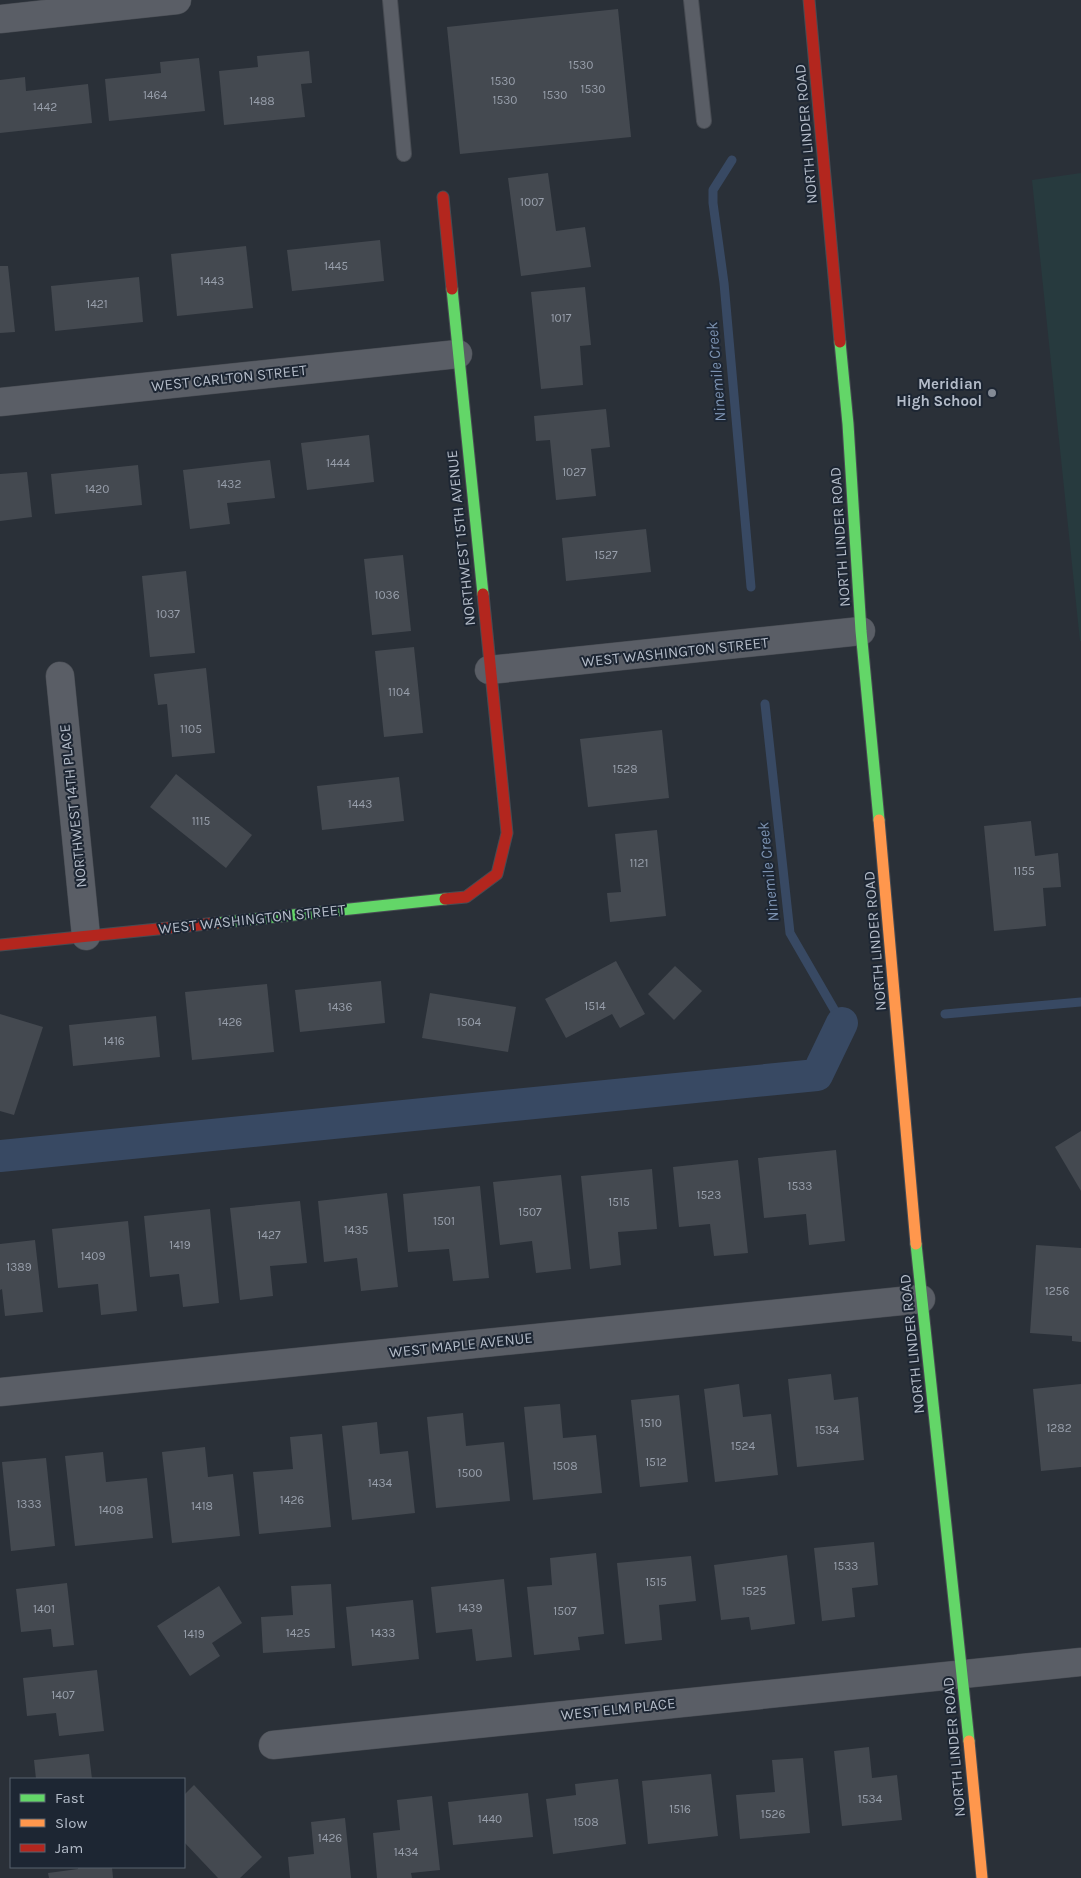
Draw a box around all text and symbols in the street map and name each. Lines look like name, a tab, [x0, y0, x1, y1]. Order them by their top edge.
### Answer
house number: 1530	[569, 58, 593, 72]
street label: NORTH LINDER ROAD	[791, 63, 821, 205]
house number: 1530	[491, 74, 515, 88]
house number: 1530	[581, 82, 605, 96]
house number: 1464	[143, 88, 167, 102]
house number: 1530	[543, 88, 567, 102]
house number: 1530	[493, 93, 517, 107]
house number: 1488	[249, 94, 275, 108]
house number: 1442	[33, 100, 57, 114]
house number: 1007	[520, 195, 544, 209]
house number: 1445	[324, 259, 348, 273]
house number: 1443	[200, 274, 224, 288]
house number: 1421	[86, 297, 108, 311]
house number: 1017	[551, 311, 572, 325]
water label: Ninemile Creek	[702, 320, 730, 423]
street label: WEST CARLTON STREET	[150, 361, 308, 395]
place label: Meridian High School	[896, 375, 982, 410]
marker: Meridian High School	[986, 387, 998, 399]
street label: NORTHWEST 15TH AVENUE	[443, 449, 479, 627]
house number: 1444	[326, 456, 350, 470]
house number: 1027	[562, 465, 586, 479]
street label: NORTH LINDER ROAD	[826, 466, 854, 608]
house number: 1432	[217, 477, 241, 491]
house number: 1420	[85, 482, 109, 496]
house number: 1527	[594, 548, 618, 562]
house number: 1036	[374, 588, 400, 602]
house number: 1037	[156, 607, 180, 621]
street label: WEST WASHINGTON STREET	[581, 633, 770, 671]
house number: 1104	[388, 685, 410, 699]
house number: 1105	[180, 722, 202, 736]
street label: NORTHWEST 14TH PLACE	[55, 723, 91, 889]
house number: 1528	[612, 762, 638, 776]
house number: 1443	[348, 797, 372, 811]
house number: 1115	[192, 814, 211, 828]
water label: Ninemile Creek	[753, 820, 783, 923]
house number: 1121	[630, 856, 648, 870]
house number: 1155	[1013, 864, 1035, 878]
street label: NORTH LINDER ROAD	[860, 870, 890, 1012]
street label: WEST WASHINGTON STREET	[158, 900, 347, 938]
house number: 1514	[584, 999, 606, 1013]
house number: 1436	[328, 1000, 352, 1014]
house number: 1426	[218, 1015, 242, 1029]
house number: 1504	[457, 1015, 482, 1029]
house number: 1416	[103, 1034, 125, 1048]
house number: 1533	[788, 1179, 812, 1193]
house number: 1523	[697, 1188, 721, 1202]
house number: 1515	[608, 1195, 630, 1209]
house number: 1507	[518, 1205, 542, 1219]
house number: 1501	[433, 1214, 455, 1228]
house number: 1435	[344, 1223, 368, 1237]
house number: 1427	[257, 1228, 281, 1242]
house number: 1419	[169, 1238, 191, 1252]
house number: 1409	[81, 1249, 105, 1263]
house number: 1389	[6, 1260, 32, 1274]
street label: NORTH LINDER ROAD	[896, 1273, 928, 1415]
house number: 1256	[1045, 1284, 1069, 1298]
street label: WEST MAPLE AVENUE	[388, 1329, 534, 1361]
house number: 1510	[640, 1416, 662, 1430]
house number: 1282	[1046, 1421, 1072, 1435]
house number: 1534	[815, 1423, 840, 1437]
house number: 1524	[731, 1439, 755, 1453]
house number: 1512	[645, 1455, 667, 1469]
house number: 1508	[552, 1459, 578, 1473]
house number: 1500	[458, 1466, 482, 1480]
house number: 1434	[368, 1476, 393, 1490]
house number: 1426	[280, 1493, 304, 1507]
house number: 1333	[16, 1497, 42, 1511]
house number: 1418	[191, 1499, 213, 1513]
house number: 1408	[98, 1503, 124, 1517]
house number: 1533	[834, 1559, 858, 1573]
house number: 1515	[645, 1575, 667, 1589]
house number: 1525	[742, 1584, 766, 1598]
house number: 1439	[458, 1601, 482, 1615]
house number: 1401	[33, 1602, 55, 1616]
house number: 1507	[553, 1604, 577, 1618]
house number: 1425	[286, 1626, 310, 1640]
house number: 1433	[371, 1626, 395, 1640]
house number: 1419	[183, 1627, 205, 1641]
street label: NORTH LINDER ROAD	[939, 1676, 969, 1818]
house number: 1407	[51, 1688, 75, 1702]
street label: WEST ELM PLACE	[560, 1694, 676, 1724]
legend	[10, 1778, 185, 1868]
text: Fast	[55, 1789, 85, 1807]
house number: 1534	[858, 1792, 883, 1806]
house number: 1516	[669, 1802, 691, 1816]
house number: 1526	[761, 1807, 785, 1821]
house number: 1440	[478, 1812, 502, 1826]
text: Slow	[55, 1814, 87, 1832]
house number: 1508	[573, 1815, 599, 1829]
house number: 1426	[318, 1831, 342, 1845]
text: Jam	[55, 1839, 83, 1857]
house number: 1434	[394, 1845, 419, 1859]

